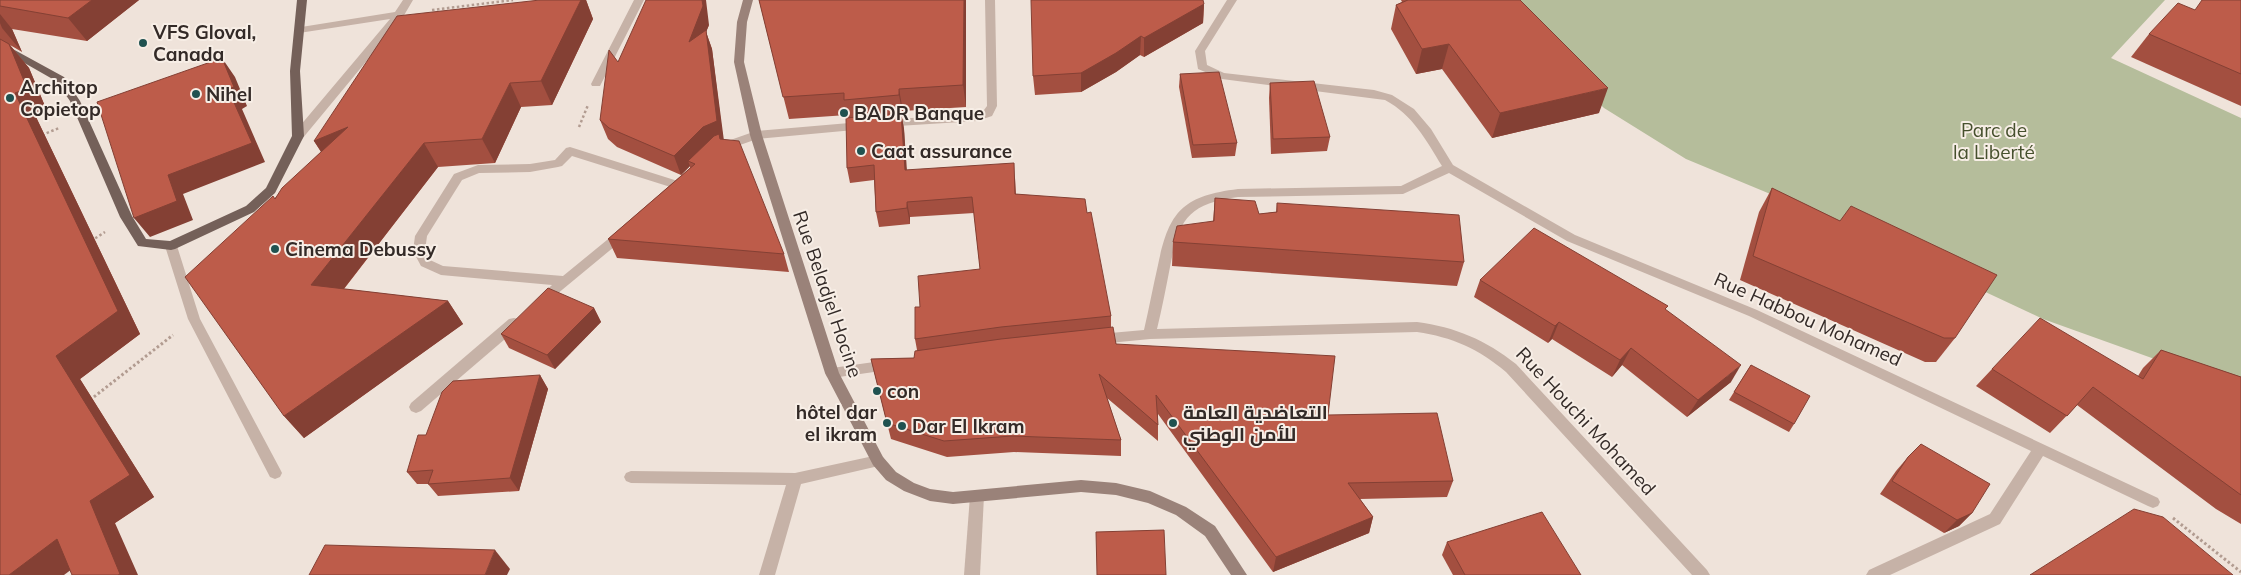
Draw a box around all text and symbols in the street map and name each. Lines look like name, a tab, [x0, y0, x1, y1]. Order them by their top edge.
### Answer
place label: VFS Gloval, Canada	[152, 20, 256, 66]
marker: VFS Gloval, Canada	[137, 37, 149, 49]
place label: Architop Copietop	[20, 75, 101, 121]
place label: Nihel	[206, 82, 252, 106]
marker: Nihel	[190, 88, 202, 100]
marker: Architop Copietop	[4, 92, 16, 104]
place label: BADR Banque	[854, 101, 984, 125]
marker: BADR Banque	[838, 107, 850, 119]
park label: Parc de la Liberté	[1953, 118, 2035, 164]
place label: Caat assurance	[871, 139, 1012, 163]
marker: Caat assurance	[855, 145, 867, 157]
street label: Rue Beladjel Hocine	[788, 207, 868, 381]
place label: Cinema Debussy	[285, 237, 437, 261]
marker: Cinema Debussy	[269, 243, 281, 255]
street label: Rue Habbou Mohamed	[1710, 267, 1906, 371]
street label: Rue Houchi Mohamed	[1511, 342, 1661, 500]
place label: con	[887, 379, 919, 403]
marker: con	[871, 385, 883, 397]
place label: hôtel dar el ikram	[796, 400, 878, 446]
place label: التعاضدية العامة للأمن الوطني	[1183, 400, 1328, 450]
place label: Dar El Ikram	[912, 414, 1025, 438]
marker: hôtel dar el ikram	[881, 417, 893, 429]
marker: التعاضدية العامة للأمن الوطني	[1167, 417, 1179, 429]
marker: Dar El Ikram	[896, 420, 908, 432]

